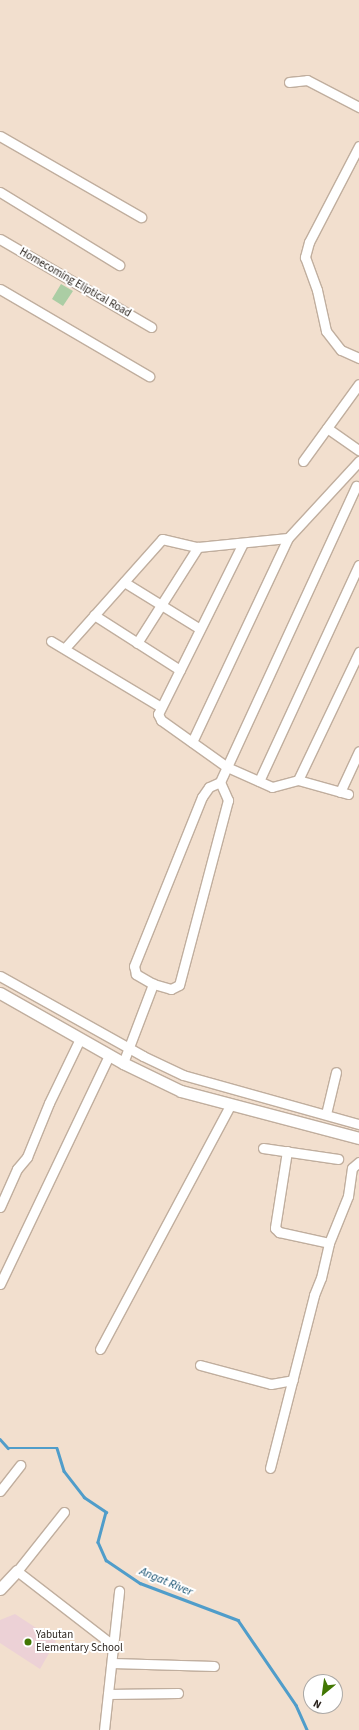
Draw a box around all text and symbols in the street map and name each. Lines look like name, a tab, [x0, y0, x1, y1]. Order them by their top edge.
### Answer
street label: Homecoming Eliptical Road	[17, 246, 133, 320]
water label: Angat River	[137, 1564, 195, 1600]
place label: Yabutan Elementary School	[36, 1629, 123, 1655]
marker: Yabutan Elementary School	[23, 1637, 33, 1647]
north arrow	[303, 1674, 343, 1714]
text: N	[311, 1696, 324, 1712]

